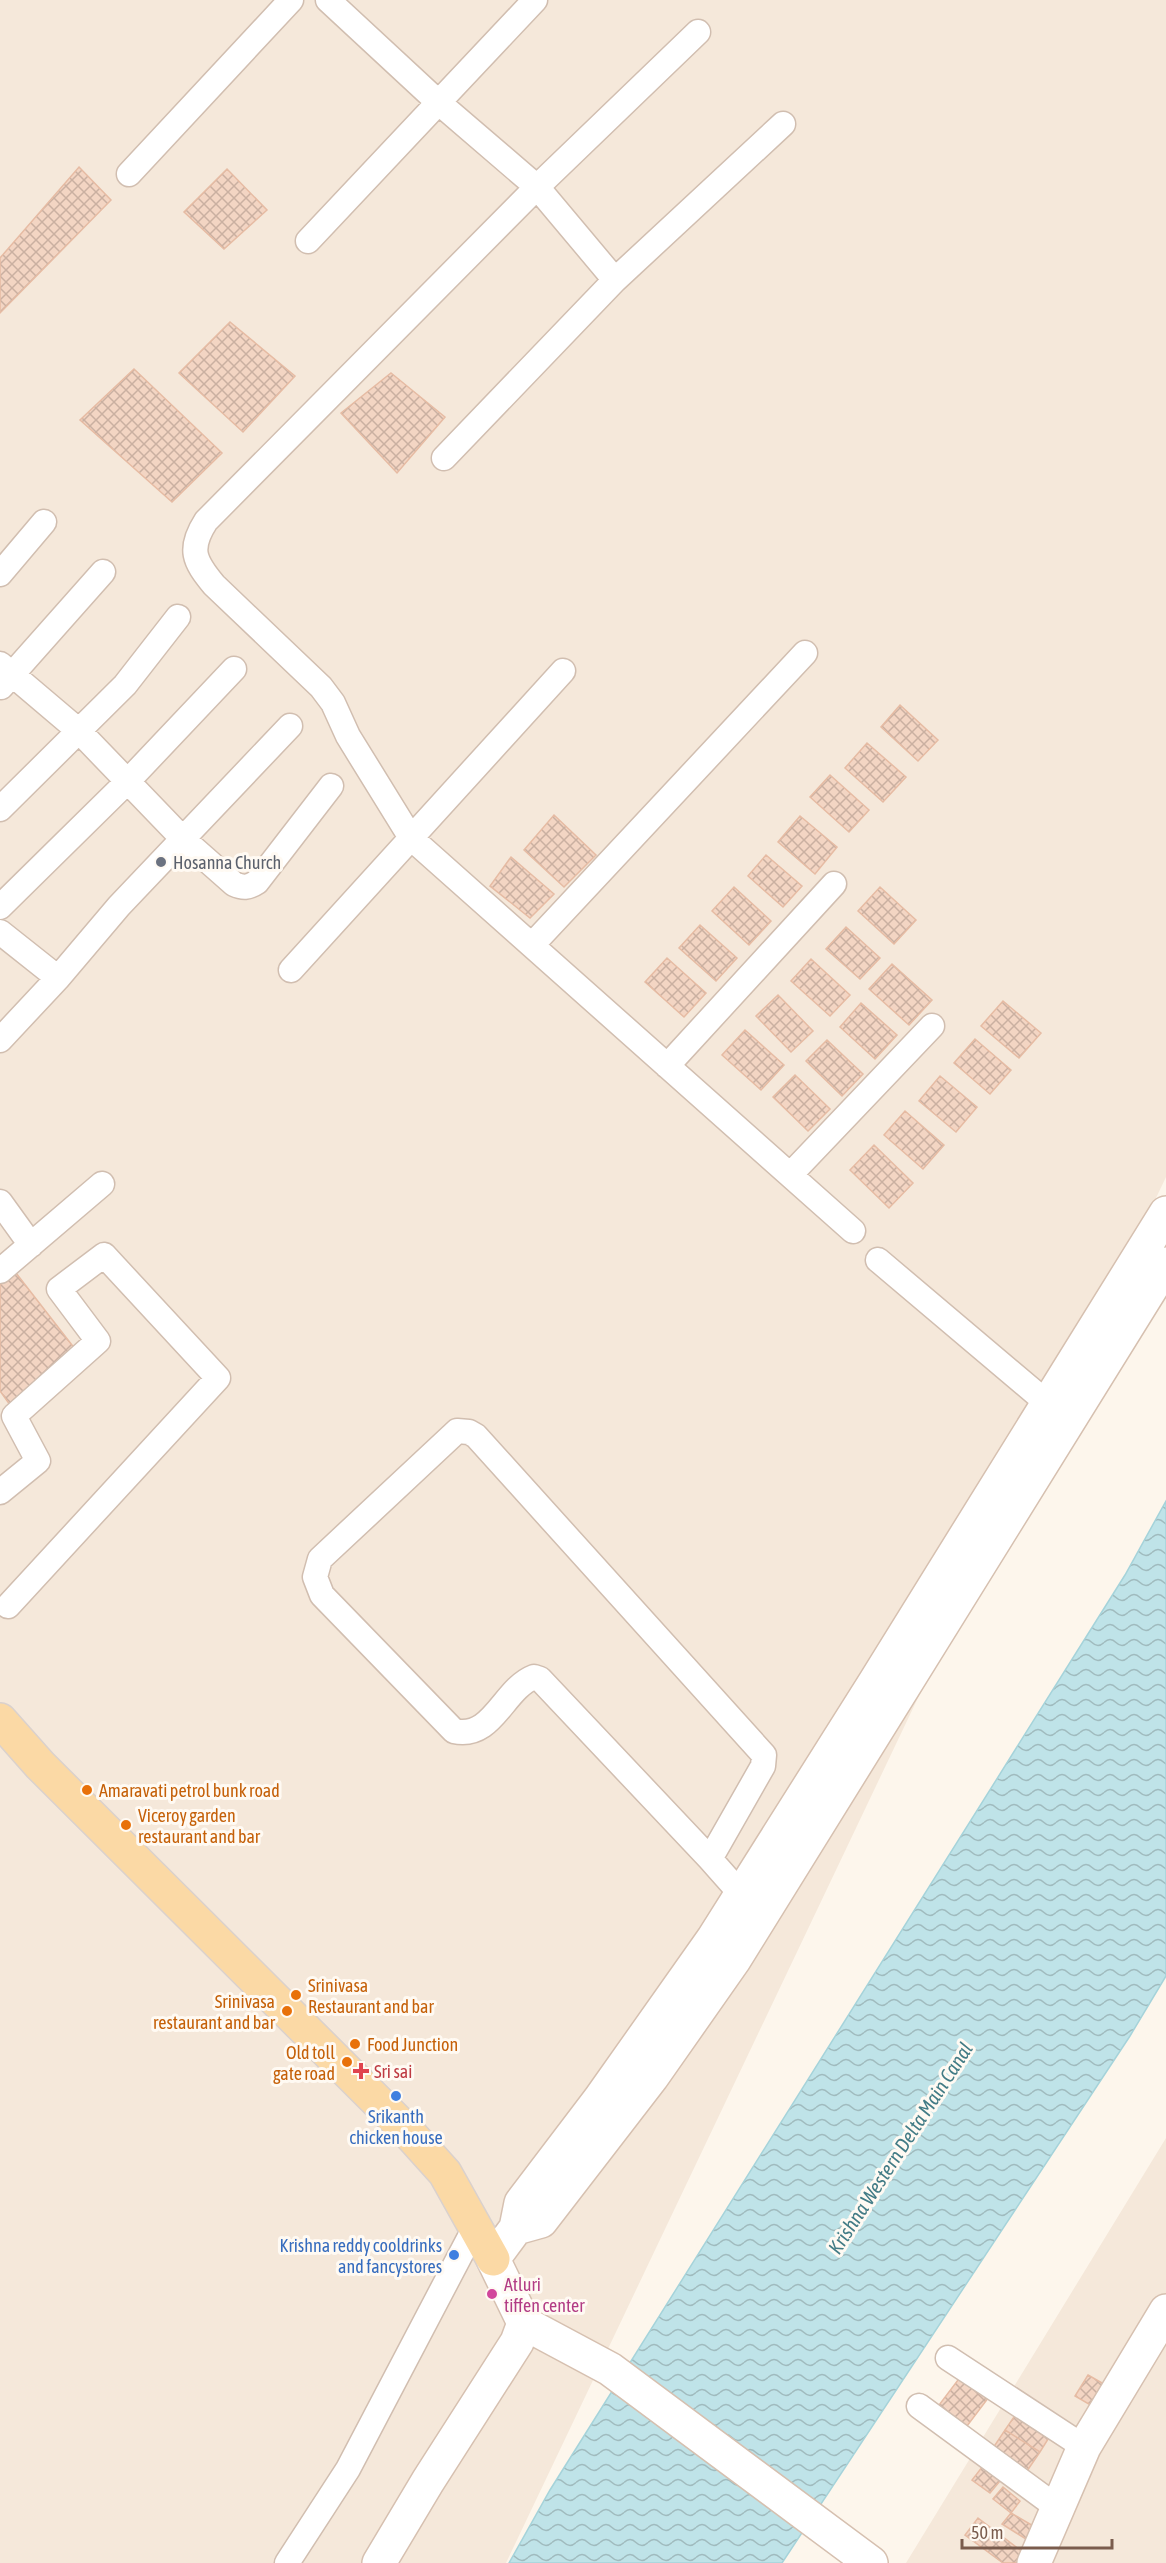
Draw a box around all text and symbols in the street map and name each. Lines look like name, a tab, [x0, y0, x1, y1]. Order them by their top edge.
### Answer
place label: Hosanna Church	[173, 852, 281, 873]
marker: Hosanna Church	[154, 855, 168, 869]
place label: Amaravati petrol bunk road	[99, 1780, 280, 1801]
marker: Amaravati petrol bunk road	[80, 1783, 94, 1797]
place label: Viceroy garden restaurant and bar	[138, 1805, 261, 1847]
marker: Viceroy garden restaurant and bar	[119, 1818, 133, 1832]
place label: Srinivasa Restaurant and bar	[308, 1975, 434, 2017]
marker: Srinivasa Restaurant and bar	[289, 1988, 303, 2002]
place label: Srinivasa restaurant and bar	[153, 1991, 276, 2033]
marker: Srinivasa restaurant and bar	[280, 2004, 294, 2018]
place label: Food Junction	[367, 2034, 458, 2055]
marker: Food Junction	[348, 2037, 362, 2051]
water label: Krishna Western Delta Main Canal	[823, 2038, 977, 2258]
place label: Old toll gate road	[273, 2042, 335, 2084]
marker: Old toll gate road	[340, 2055, 354, 2069]
place label: Sri sai	[374, 2061, 412, 2082]
marker: Sri sai	[352, 2062, 370, 2080]
marker: Srikanth chicken house	[389, 2089, 403, 2103]
place label: Srikanth chicken house	[349, 2106, 443, 2148]
place label: Krishna reddy cooldrinks and fancystores	[280, 2235, 442, 2277]
marker: Krishna reddy cooldrinks and fancystores	[447, 2248, 461, 2262]
place label: Atluri tiffen center	[504, 2274, 585, 2316]
marker: Atluri tiffen center	[485, 2287, 499, 2301]
scale bar	[962, 2512, 1112, 2550]
text: 50 m	[971, 2522, 1003, 2543]

